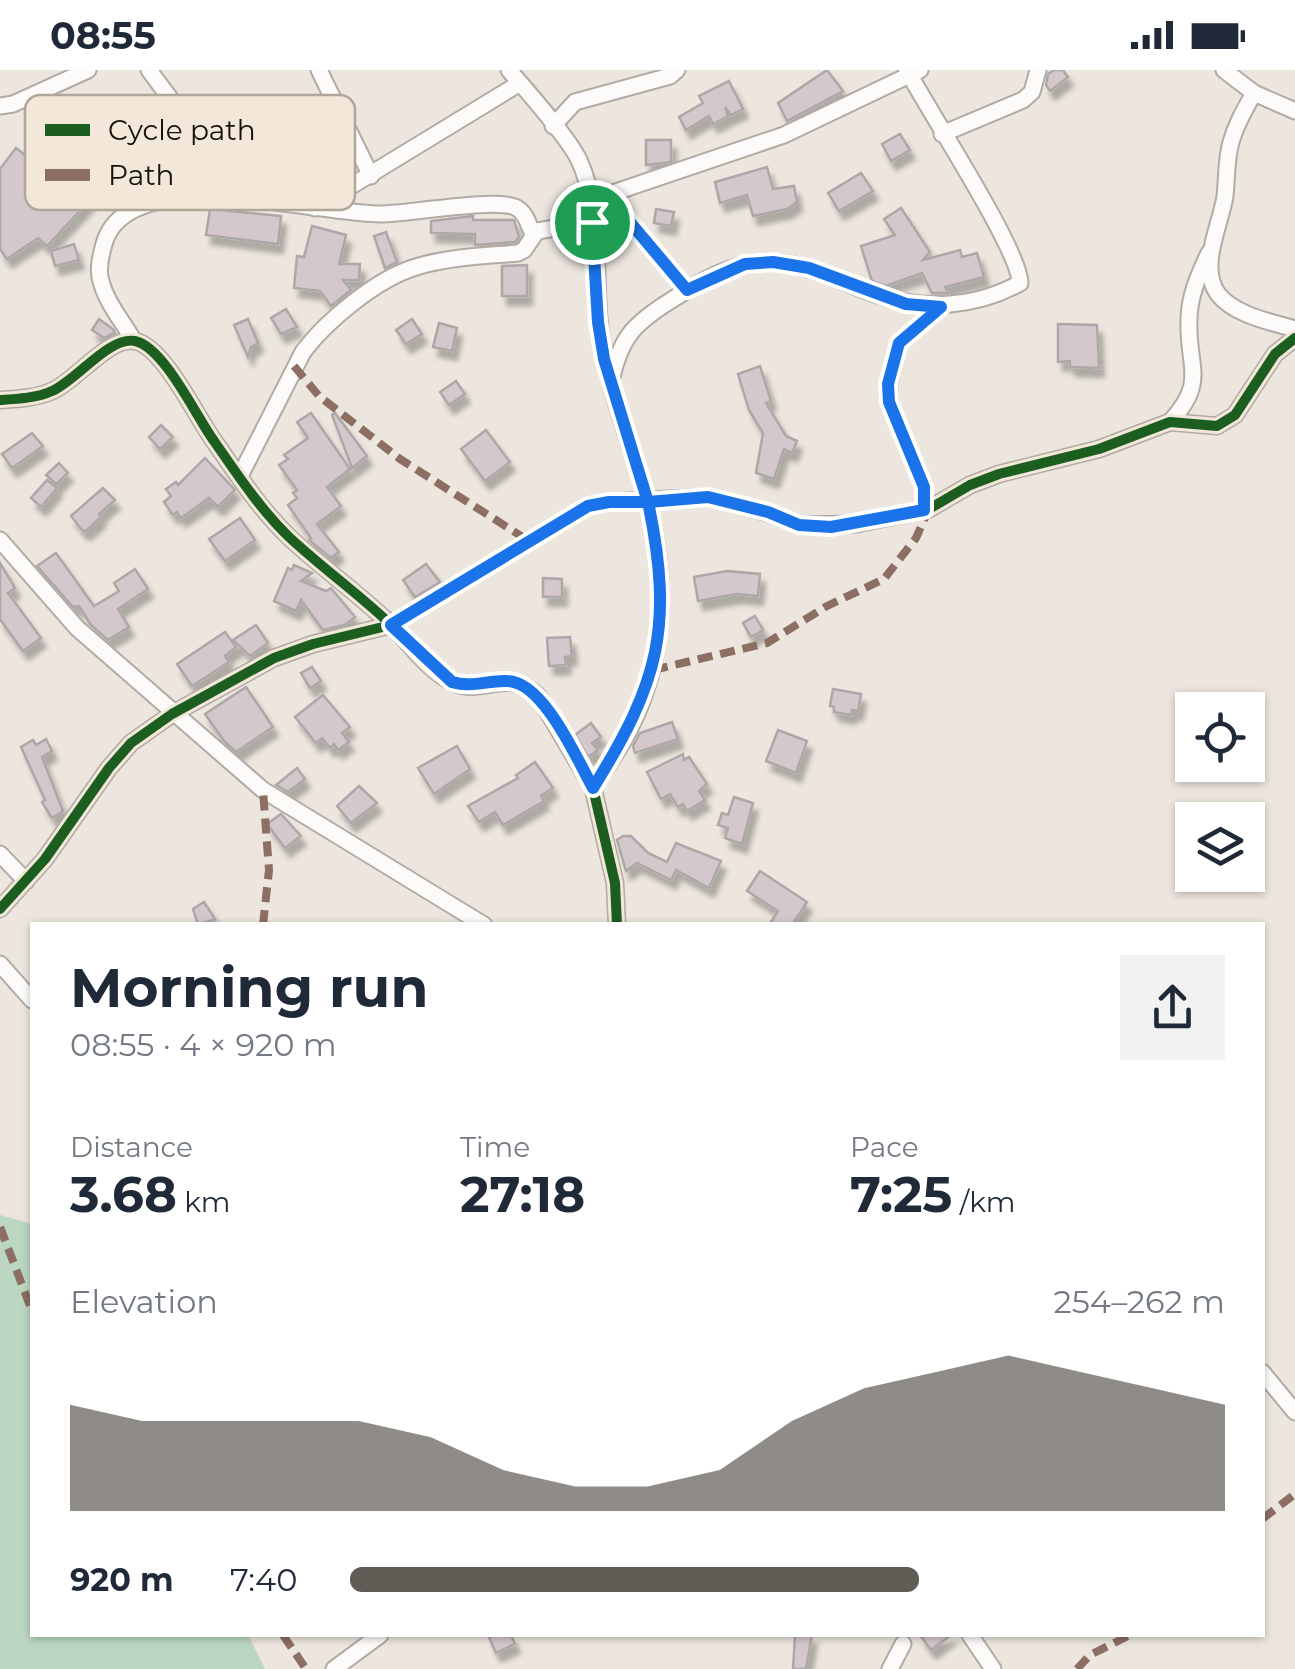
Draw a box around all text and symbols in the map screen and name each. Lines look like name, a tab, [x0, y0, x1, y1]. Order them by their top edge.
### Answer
text: 08:55	[50, 12, 156, 59]
legend	[25, 95, 355, 210]
text: Cycle path	[108, 113, 256, 147]
text: Path	[108, 158, 175, 192]
pin	[550, 180, 635, 265]
icon: arrive	[565, 195, 620, 250]
map controls	[1175, 692, 1265, 892]
button: locate	[1175, 692, 1265, 782]
button: layers	[1175, 802, 1265, 892]
text: Morning run	[70, 954, 428, 1021]
button: share	[1120, 955, 1225, 1060]
text: 08:55 · 4 × 920 m	[70, 1025, 337, 1064]
text: Distance	[70, 1130, 193, 1164]
text: Time	[460, 1130, 530, 1164]
text: Pace	[850, 1130, 919, 1164]
text: 3.68	[70, 1164, 177, 1225]
text: 27:18	[460, 1164, 585, 1225]
text: 7:25	[850, 1164, 952, 1225]
text: km	[177, 1185, 230, 1219]
text: /km	[952, 1185, 1015, 1219]
text: Elevation	[70, 1282, 218, 1321]
text: 254–262 m	[1054, 1282, 1225, 1321]
text: 920 m	[70, 1560, 174, 1599]
text: 7:40	[230, 1560, 297, 1599]

